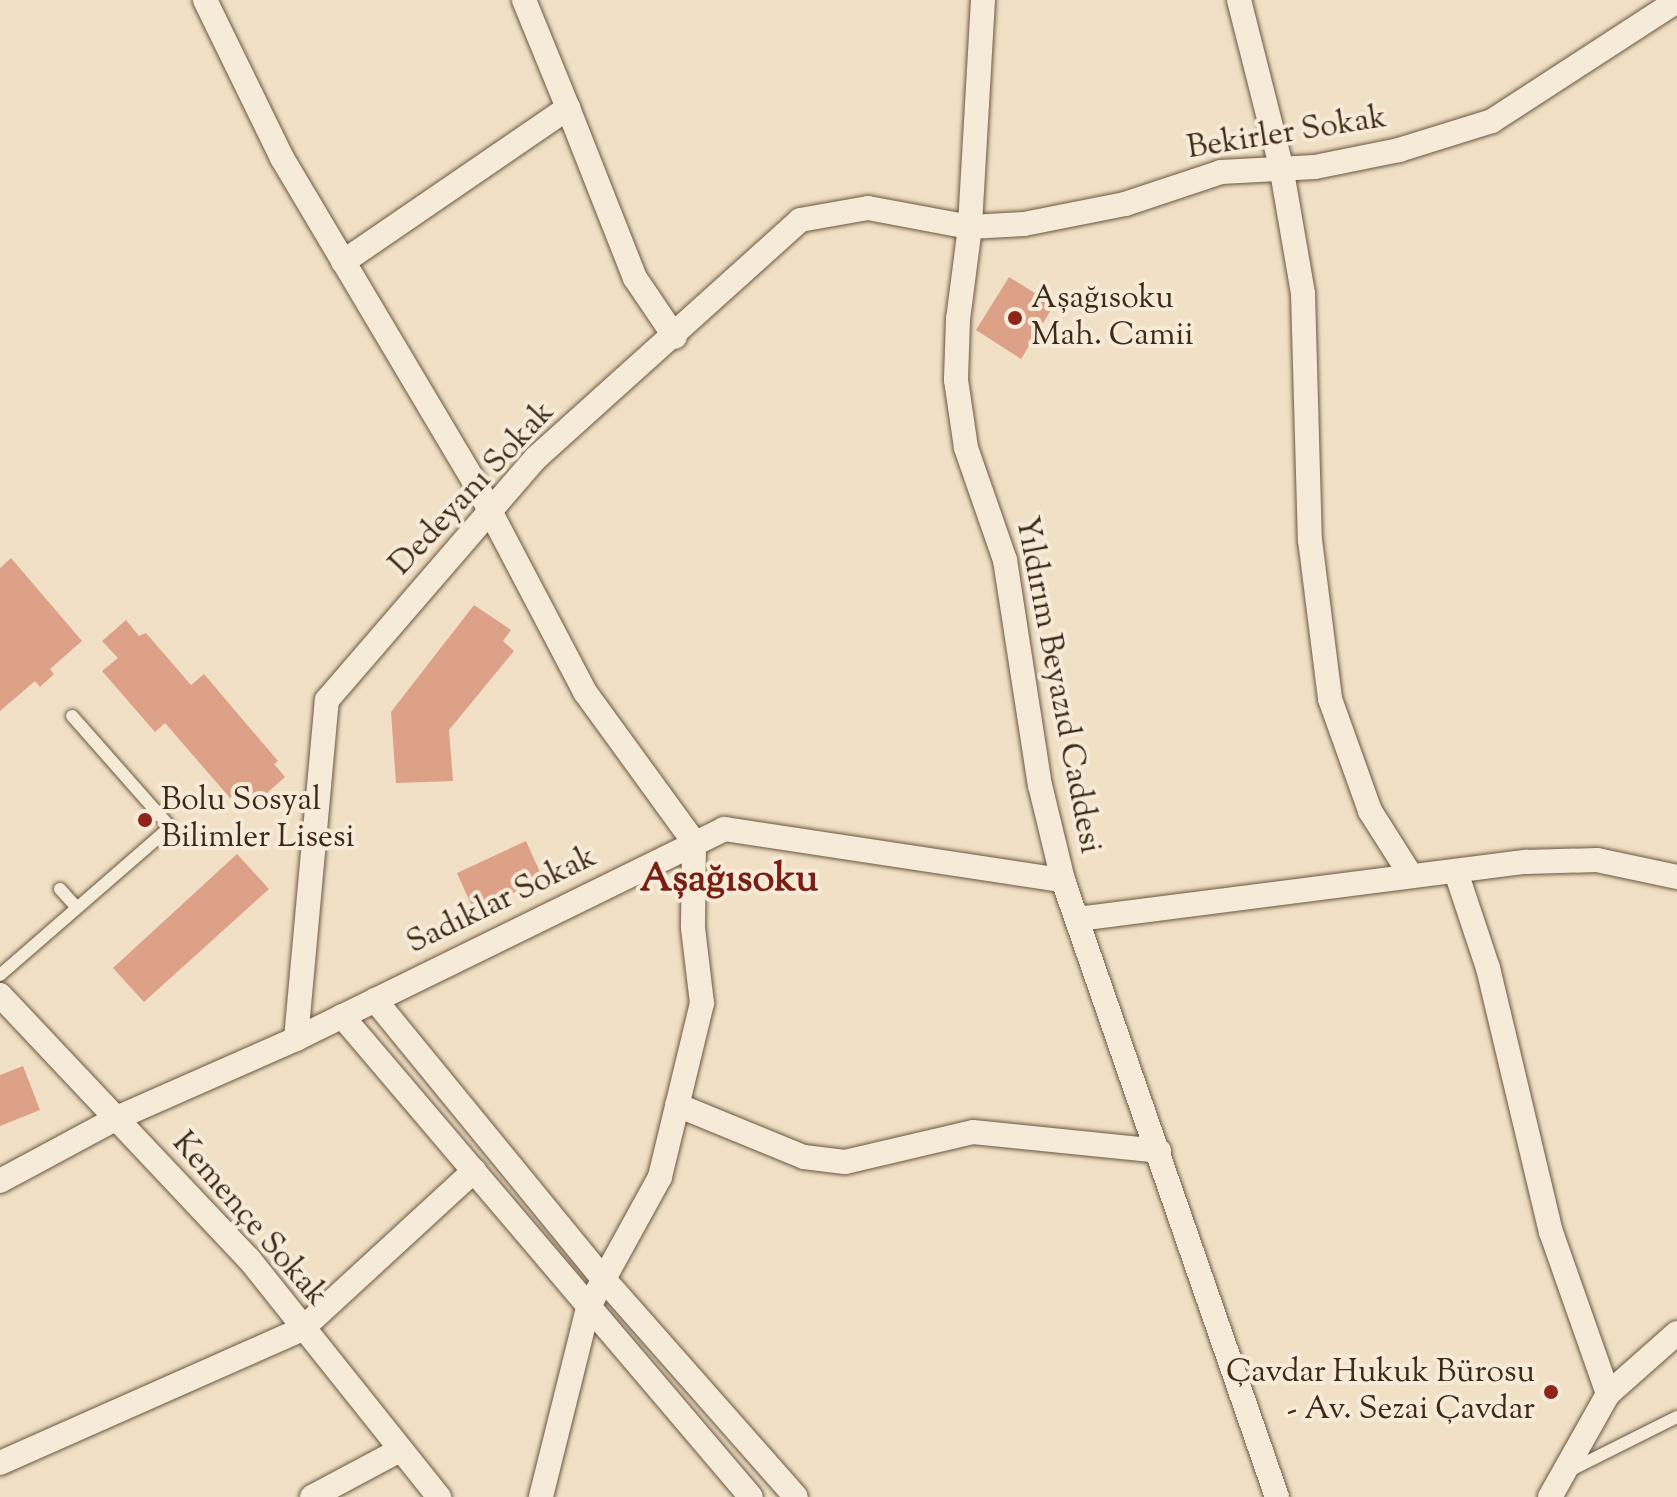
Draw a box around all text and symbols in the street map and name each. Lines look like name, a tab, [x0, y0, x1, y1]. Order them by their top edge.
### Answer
street label: Bekirler Sokak	[1184, 99, 1390, 169]
place label: Aşağısoku Mah. Camii	[1031, 281, 1194, 356]
marker: Aşağısoku Mah. Camii	[1006, 309, 1024, 327]
street label: Dedeyanı Sokak	[383, 394, 563, 584]
street label: Yıldırım Beyazıd Caddesi	[1005, 513, 1109, 857]
place label: Bolu Sosyal Bilimler Lisesi	[161, 783, 355, 858]
marker: Bolu Sosyal Bilimler Lisesi	[136, 811, 154, 829]
street label: Sadıklar Sokak	[401, 839, 603, 963]
district label: Aşağısoku	[640, 857, 818, 905]
street label: Kemençe Sokak	[163, 1125, 335, 1315]
place label: Çavdar Hukuk Bürosu - Av. Sezai Çavdar	[1226, 1355, 1535, 1430]
marker: Çavdar Hukuk Bürosu - Av. Sezai Çavdar	[1542, 1383, 1560, 1401]

